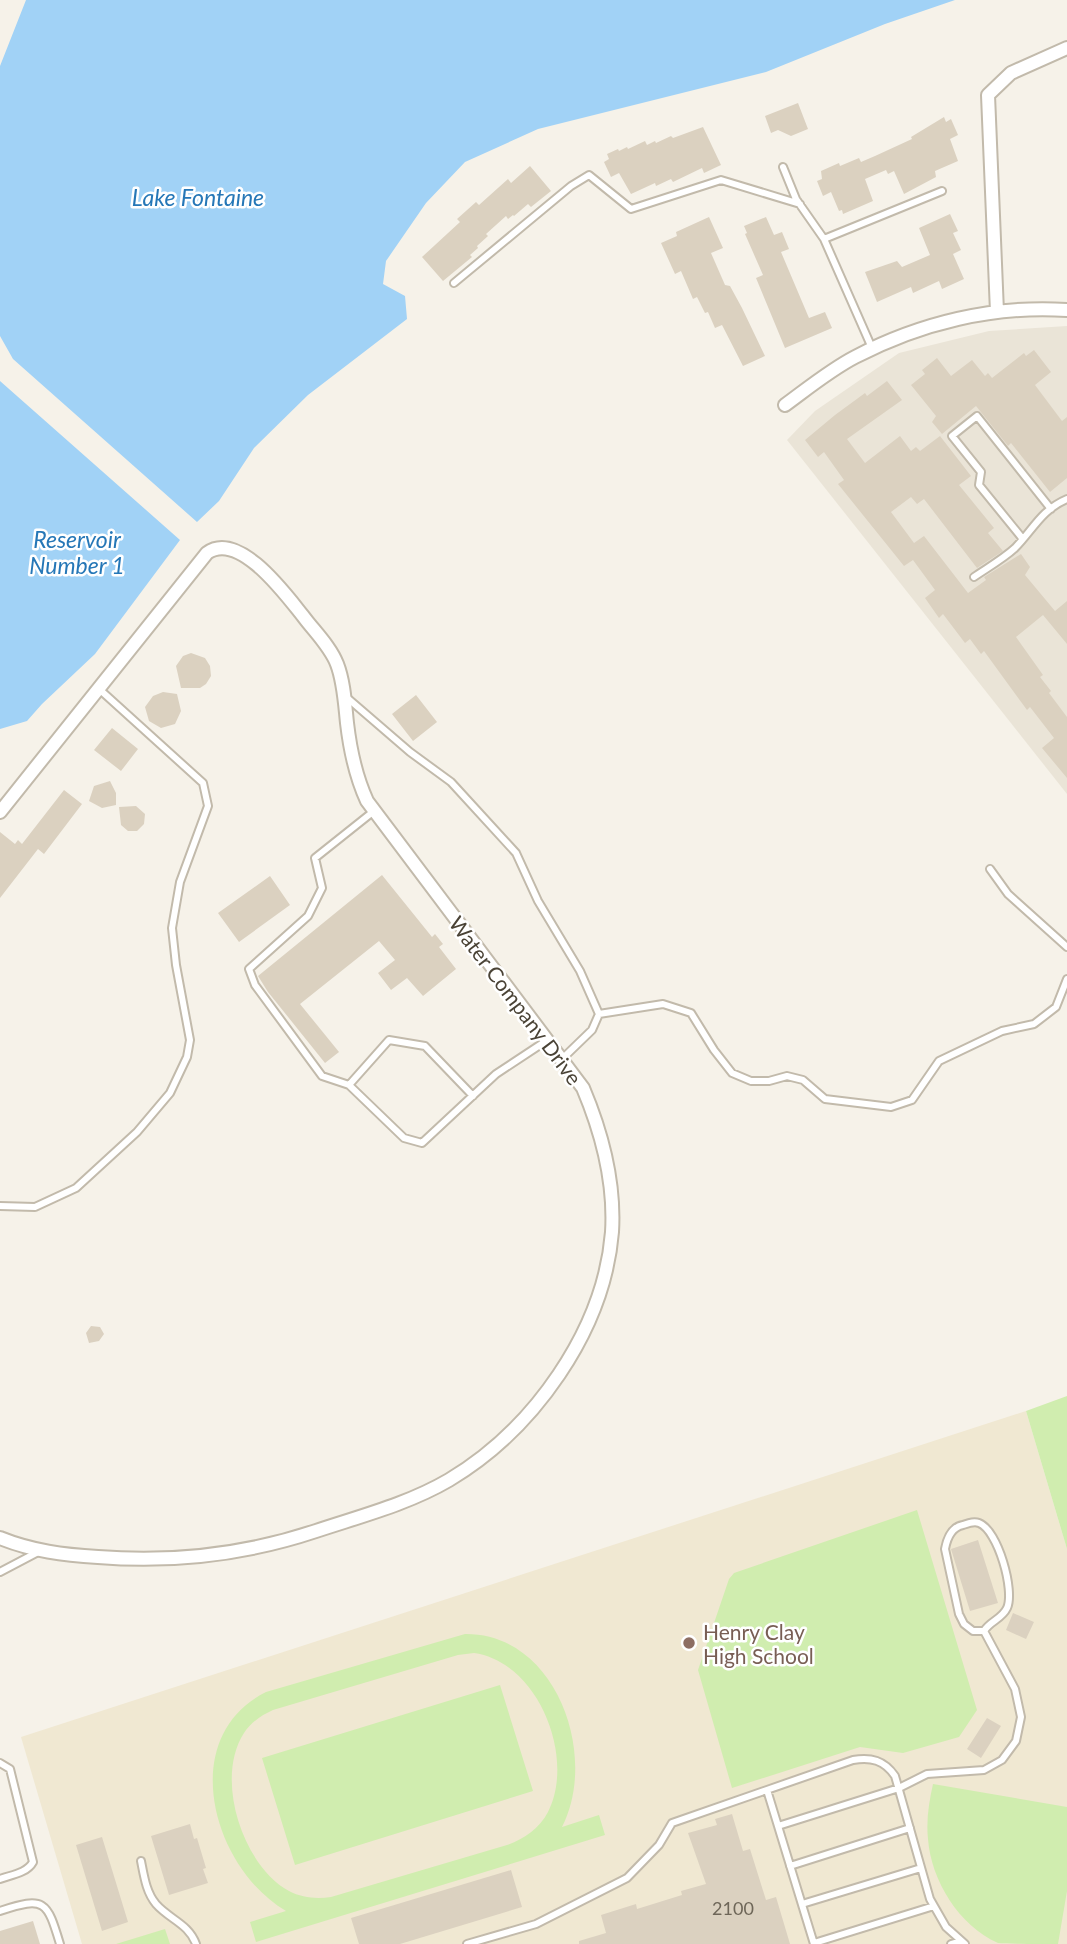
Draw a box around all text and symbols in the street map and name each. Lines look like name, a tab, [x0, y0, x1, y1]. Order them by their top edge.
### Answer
water label: Lake Fontaine	[132, 183, 264, 211]
water label: Reservoir Number 1	[29, 525, 125, 579]
street label: Water Company Drive	[445, 911, 587, 1089]
place label: Henry Clay High School	[703, 1619, 814, 1668]
marker: Henry Clay High School	[681, 1635, 697, 1651]
house number: 2100	[712, 1897, 754, 1919]

